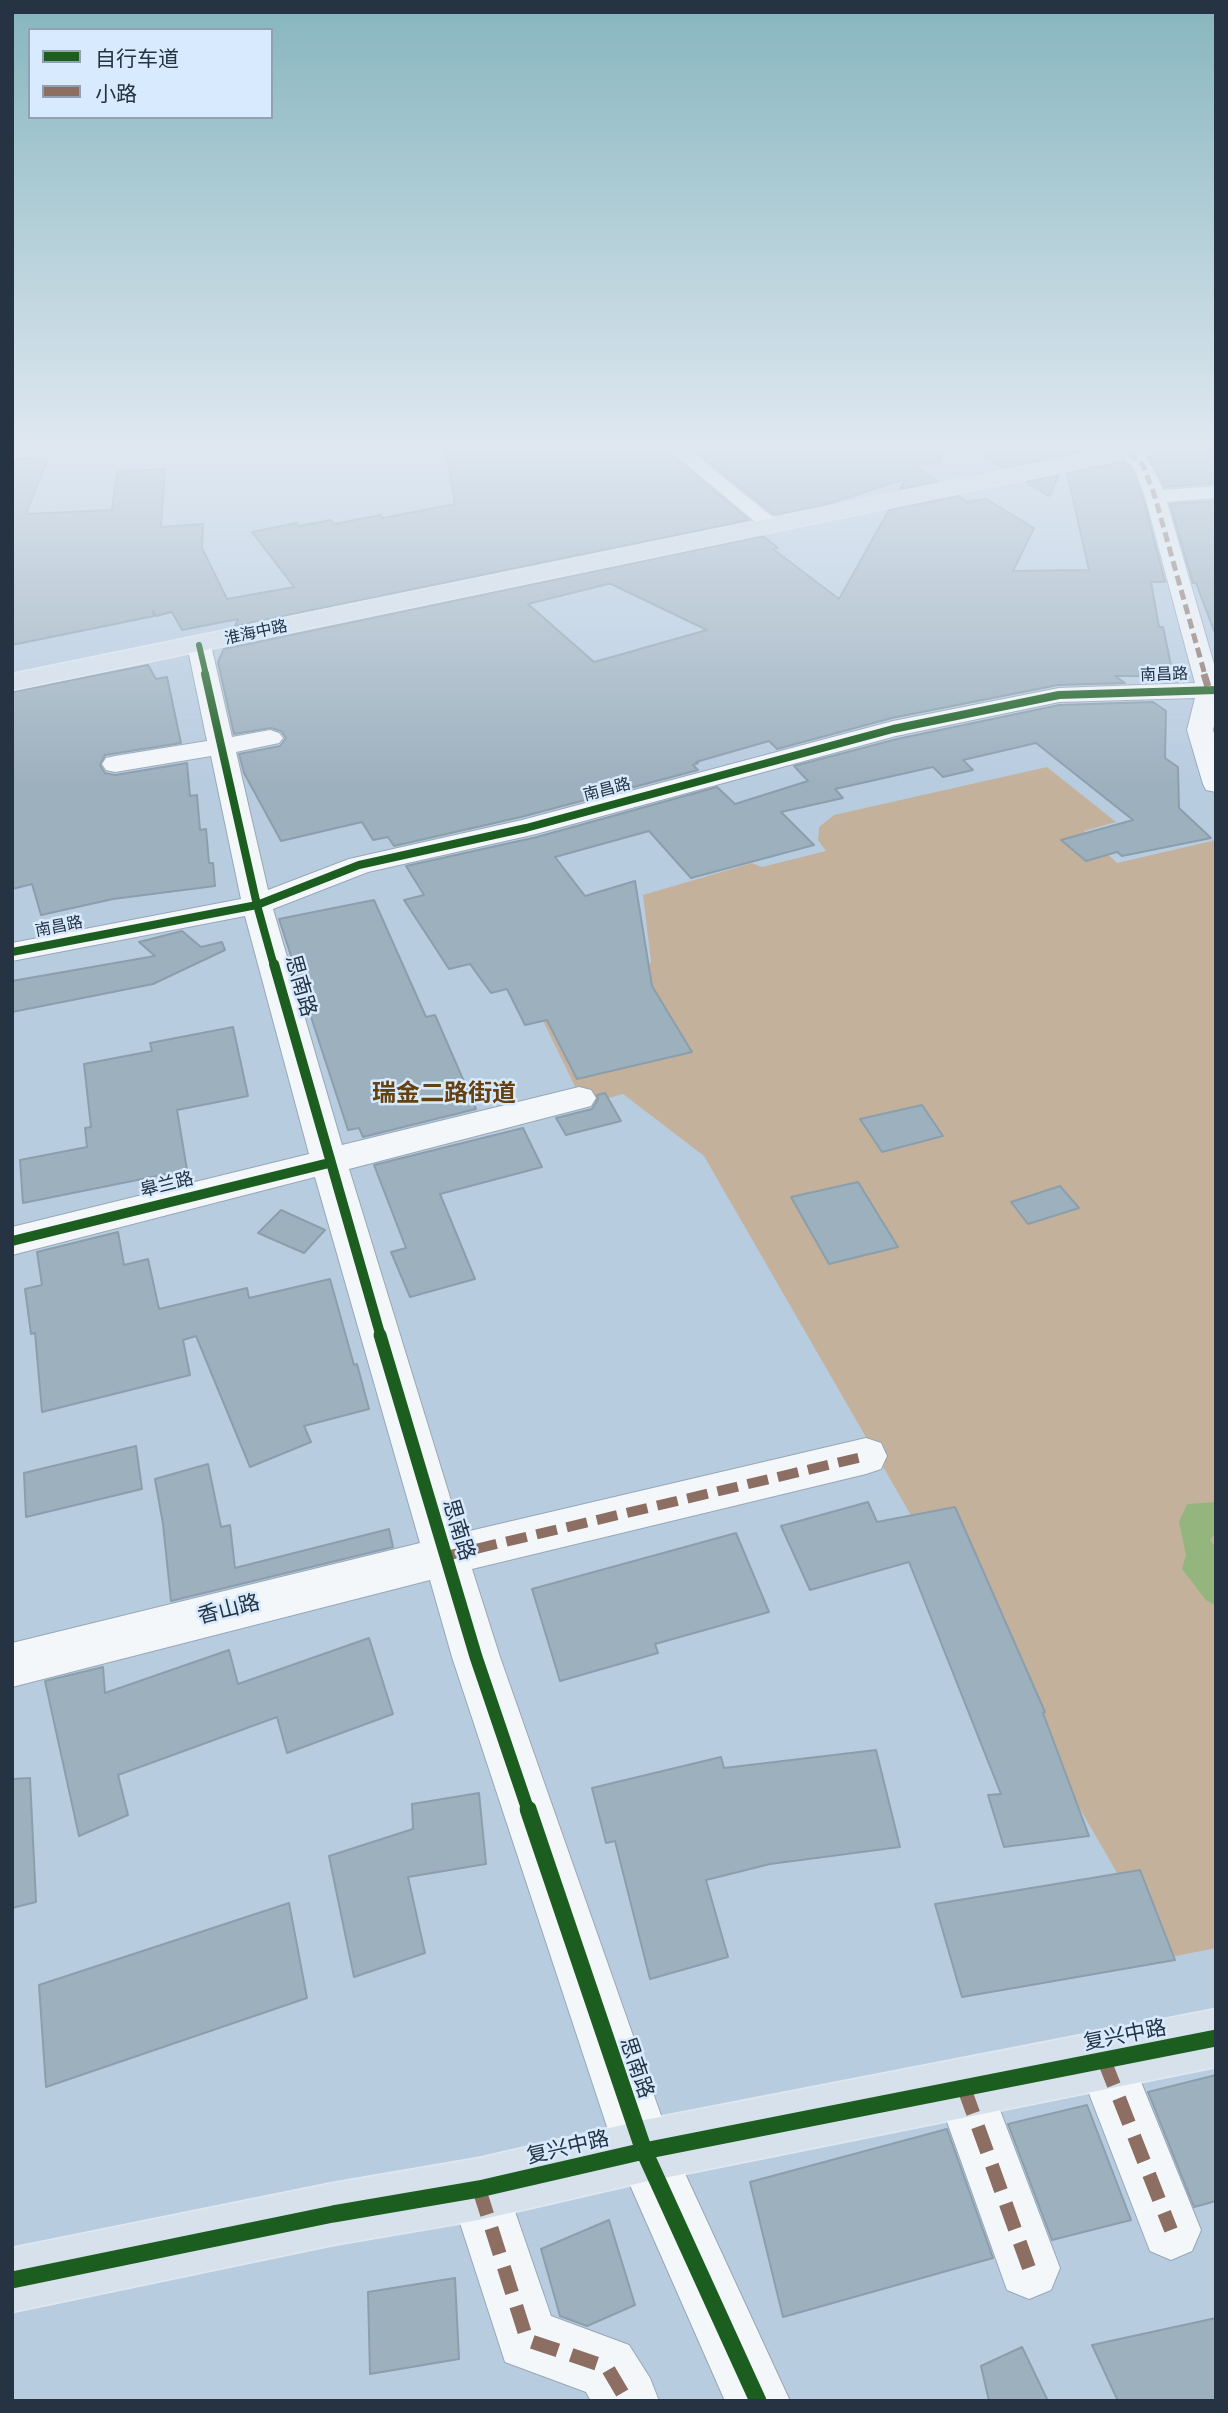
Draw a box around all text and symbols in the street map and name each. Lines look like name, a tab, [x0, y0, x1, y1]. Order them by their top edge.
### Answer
legend	[28, 28, 273, 119]
text: 自行车道	[95, 46, 179, 72]
text: 小路	[95, 81, 137, 107]
street label: 淮海中路	[223, 617, 289, 649]
street label: 南昌路	[1140, 665, 1188, 685]
street label: 南昌路	[581, 775, 633, 805]
street label: 南昌路	[34, 913, 84, 941]
street label: 思南路	[279, 952, 321, 1020]
district label: 瑞金二路街道	[372, 1080, 516, 1108]
street label: 皋兰路	[138, 1168, 196, 1202]
street label: 思南路	[437, 1496, 479, 1564]
street label: 香山路	[195, 1590, 263, 1630]
street label: 复兴中路	[1081, 2016, 1169, 2056]
street label: 思南路	[614, 2034, 658, 2102]
street label: 复兴中路	[524, 2126, 612, 2170]

